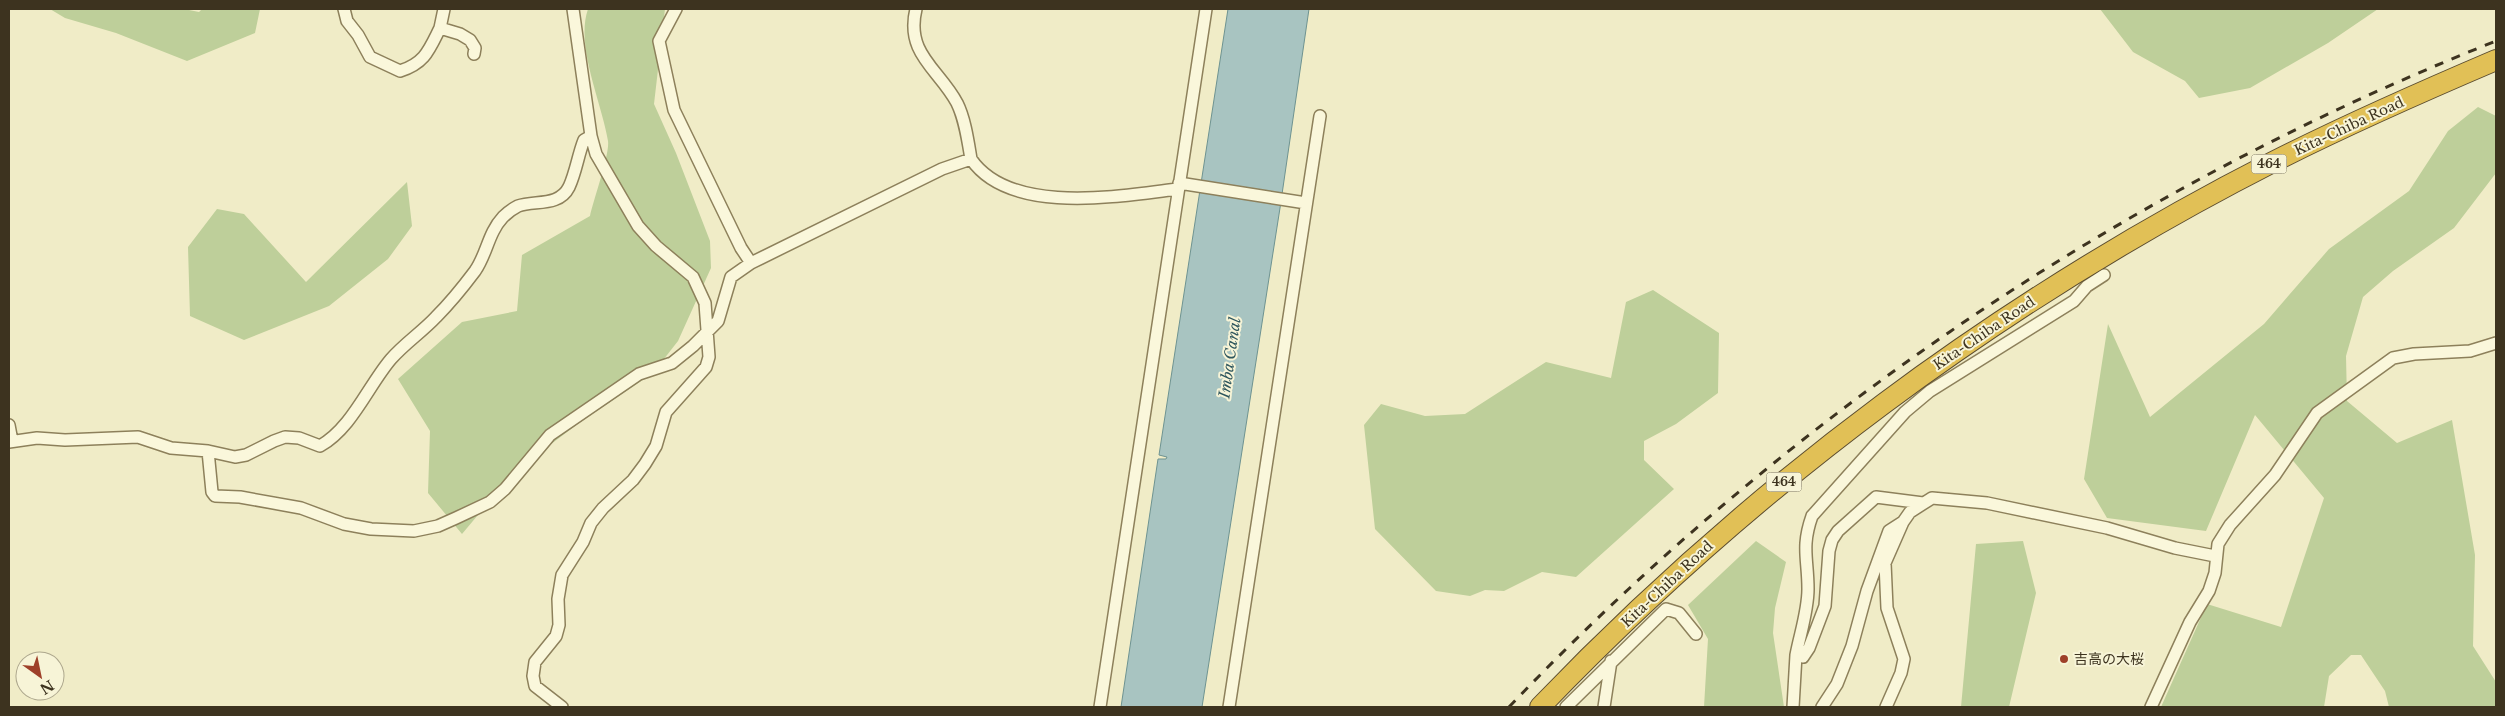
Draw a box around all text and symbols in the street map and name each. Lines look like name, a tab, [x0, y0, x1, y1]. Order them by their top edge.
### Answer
street label: Kita-Chiba Road	[2291, 92, 2407, 159]
road number: 464	[2252, 154, 2286, 173]
street label: Kita-Chiba Road	[1930, 292, 2039, 374]
water label: Imba Canal	[1214, 316, 1245, 401]
road number: 464	[1766, 472, 1802, 492]
street label: Kita-Chiba Road	[1617, 537, 1717, 631]
place label: 吉高の大桜	[2074, 650, 2144, 668]
north arrow	[15, 651, 65, 701]
marker: 吉高の大桜	[2058, 653, 2070, 665]
text: N	[37, 676, 58, 698]

